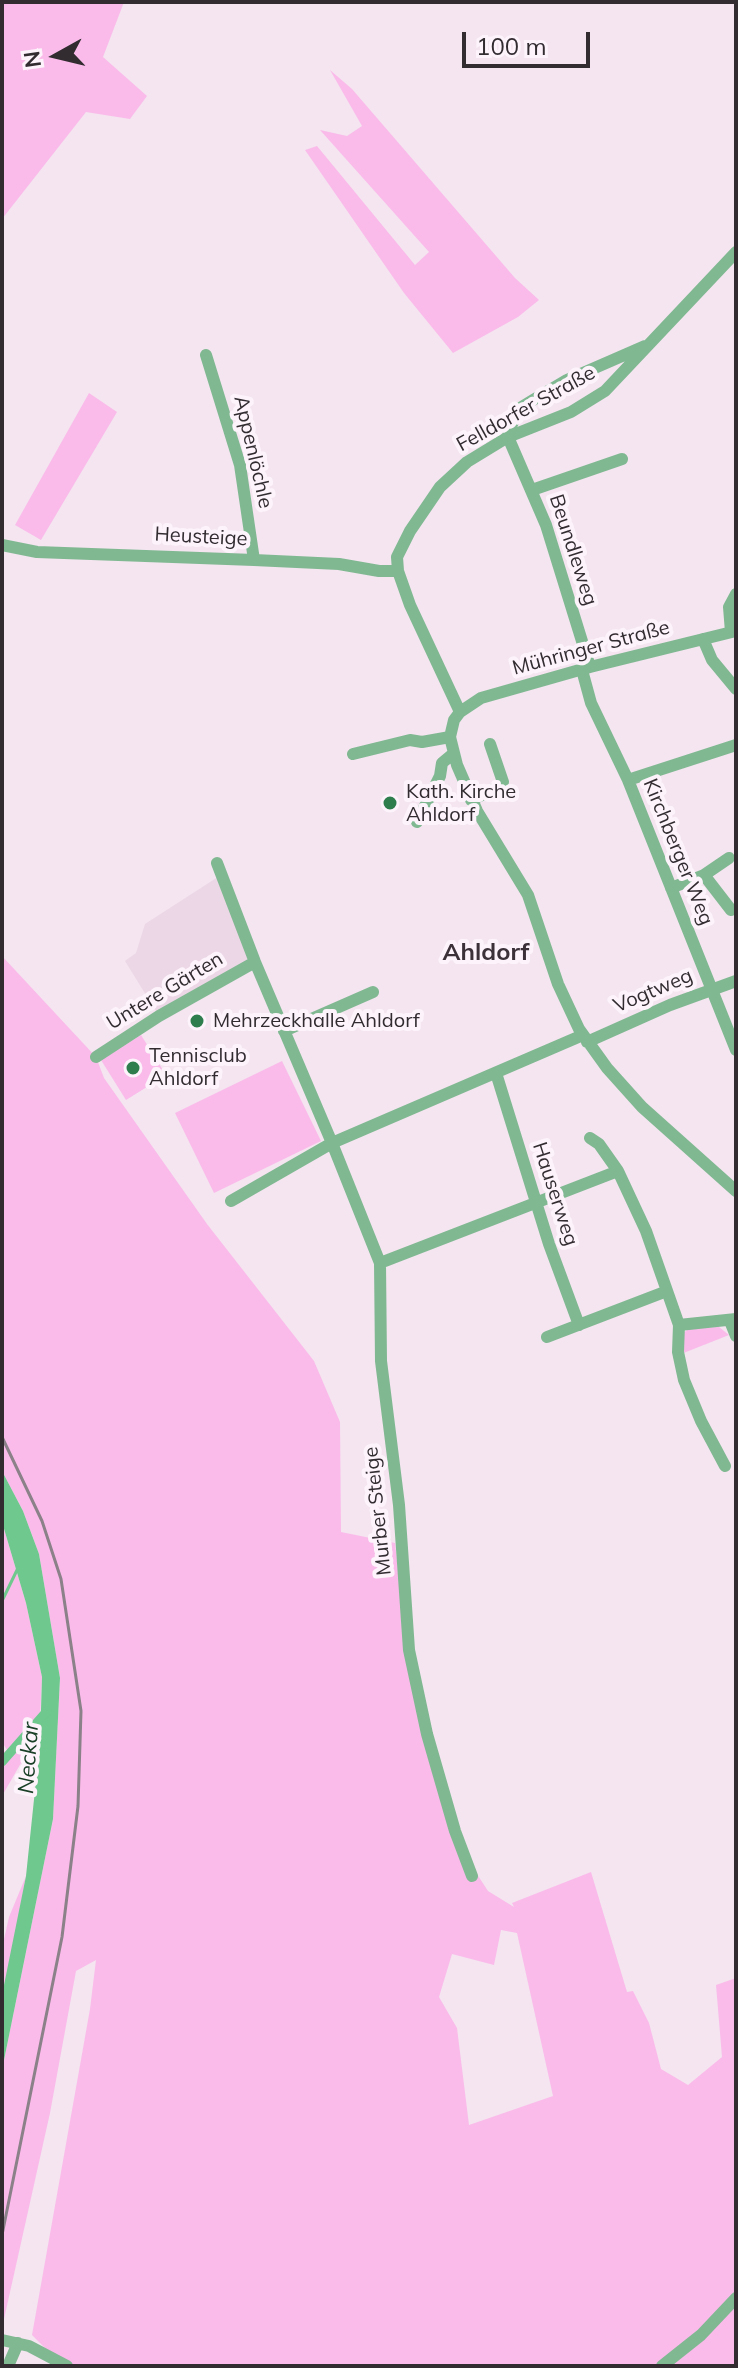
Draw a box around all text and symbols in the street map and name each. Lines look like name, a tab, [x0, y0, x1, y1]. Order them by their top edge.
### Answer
north arrow	[16, 16, 96, 96]
scale bar	[466, 16, 594, 66]
text: 100 m	[476, 31, 547, 61]
text: N	[17, 49, 47, 70]
street label: Felldorfer Straße	[453, 361, 599, 457]
street label: Appenlöchle	[228, 393, 278, 511]
street label: Beundleweg	[544, 491, 602, 609]
street label: Heusteige	[154, 523, 248, 551]
street label: Mühringer Straße	[510, 615, 672, 681]
street label: Kirchberger Weg	[638, 775, 718, 929]
place label: Kath. Kirche Ahldorf	[406, 780, 516, 827]
marker: Kath. Kirche Ahldorf	[381, 794, 399, 812]
district label: Ahldorf	[443, 939, 529, 967]
street label: Untere Gärten	[103, 947, 227, 1035]
street label: Vogtweg	[610, 964, 696, 1018]
place label: Mehrzeckhalle Ahldorf	[213, 1009, 420, 1033]
marker: Mehrzeckhalle Ahldorf	[188, 1012, 206, 1030]
place label: Tennisclub Ahldorf	[149, 1044, 247, 1091]
marker: Tennisclub Ahldorf	[124, 1059, 142, 1077]
street label: Hauserweg	[527, 1139, 583, 1249]
street label: Murber Steige	[359, 1445, 397, 1577]
water label: Neckar	[13, 1721, 45, 1795]

